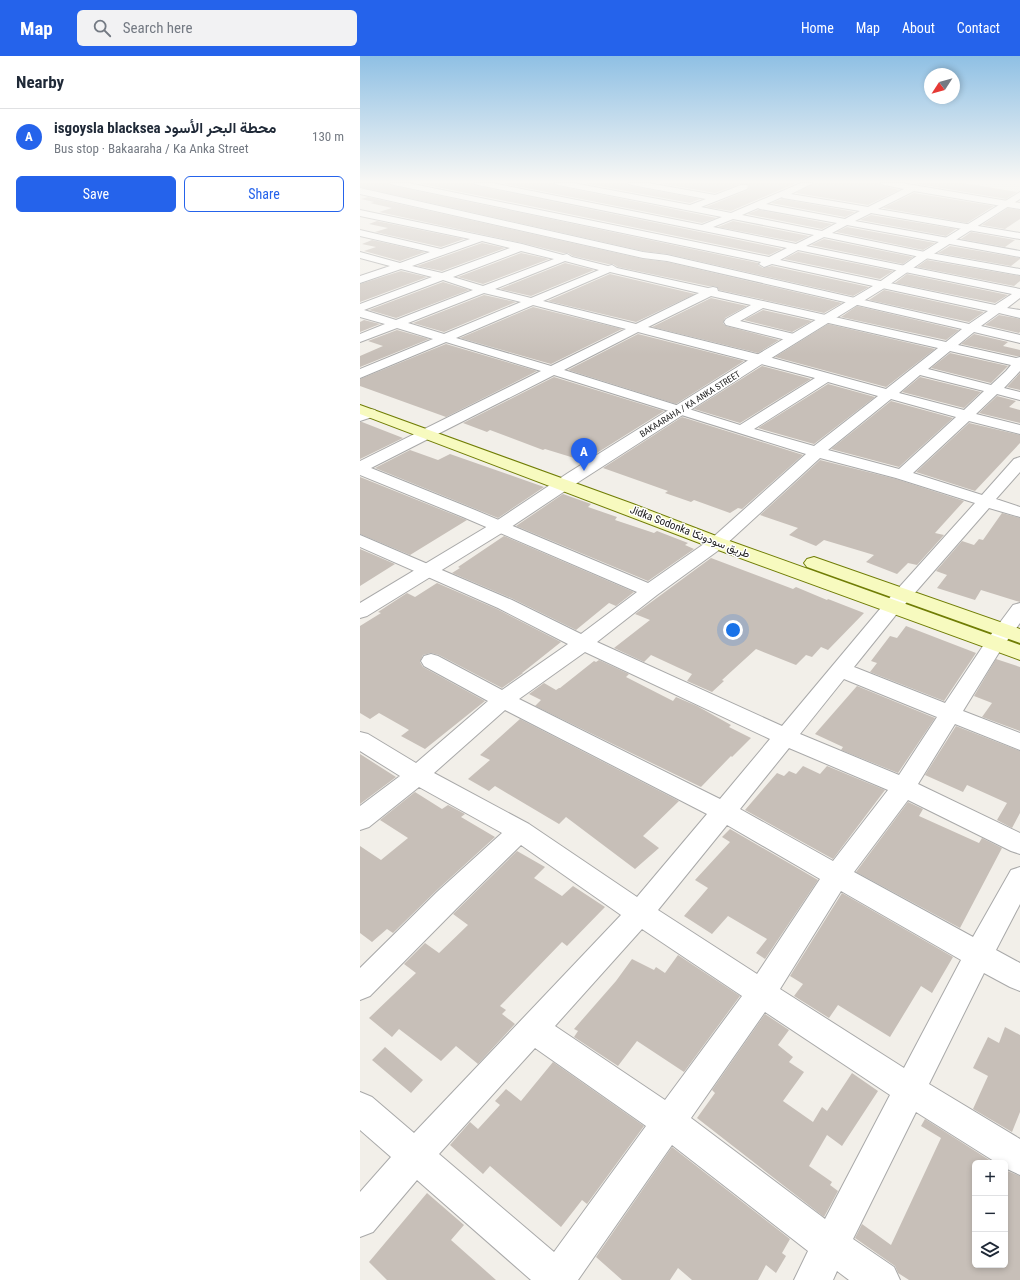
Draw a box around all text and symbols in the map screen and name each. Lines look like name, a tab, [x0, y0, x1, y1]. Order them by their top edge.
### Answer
search box	[77, 10, 357, 46]
text: Map	[20, 17, 53, 40]
icon: search	[91, 17, 113, 39]
text: Search here	[123, 19, 193, 37]
text: Home	[801, 20, 834, 36]
text: Map	[856, 20, 880, 36]
text: About	[902, 20, 935, 36]
text: Contact	[957, 20, 1000, 36]
north arrow	[924, 68, 960, 104]
text: Nearby	[16, 72, 64, 92]
text: isgoysla blacksea محطة البحر الأسود	[54, 119, 276, 137]
text: A	[25, 129, 33, 144]
text: 130 m	[312, 129, 344, 144]
text: Bus stop · Bakaaraha / Ka Anka Street	[54, 141, 249, 156]
button: Save	[16, 176, 176, 212]
button: Share	[184, 176, 344, 212]
street label: BAKAARAHA / KA ANKA STREET	[638, 369, 742, 439]
pin: A	[571, 438, 597, 471]
street label: Jidka Sodonka طريق سودونكا	[628, 503, 752, 561]
your location	[723, 620, 743, 640]
map controls	[972, 1160, 1008, 1268]
button: +	[972, 1160, 1008, 1196]
button: −	[972, 1196, 1008, 1232]
button: layers	[972, 1232, 1008, 1268]

